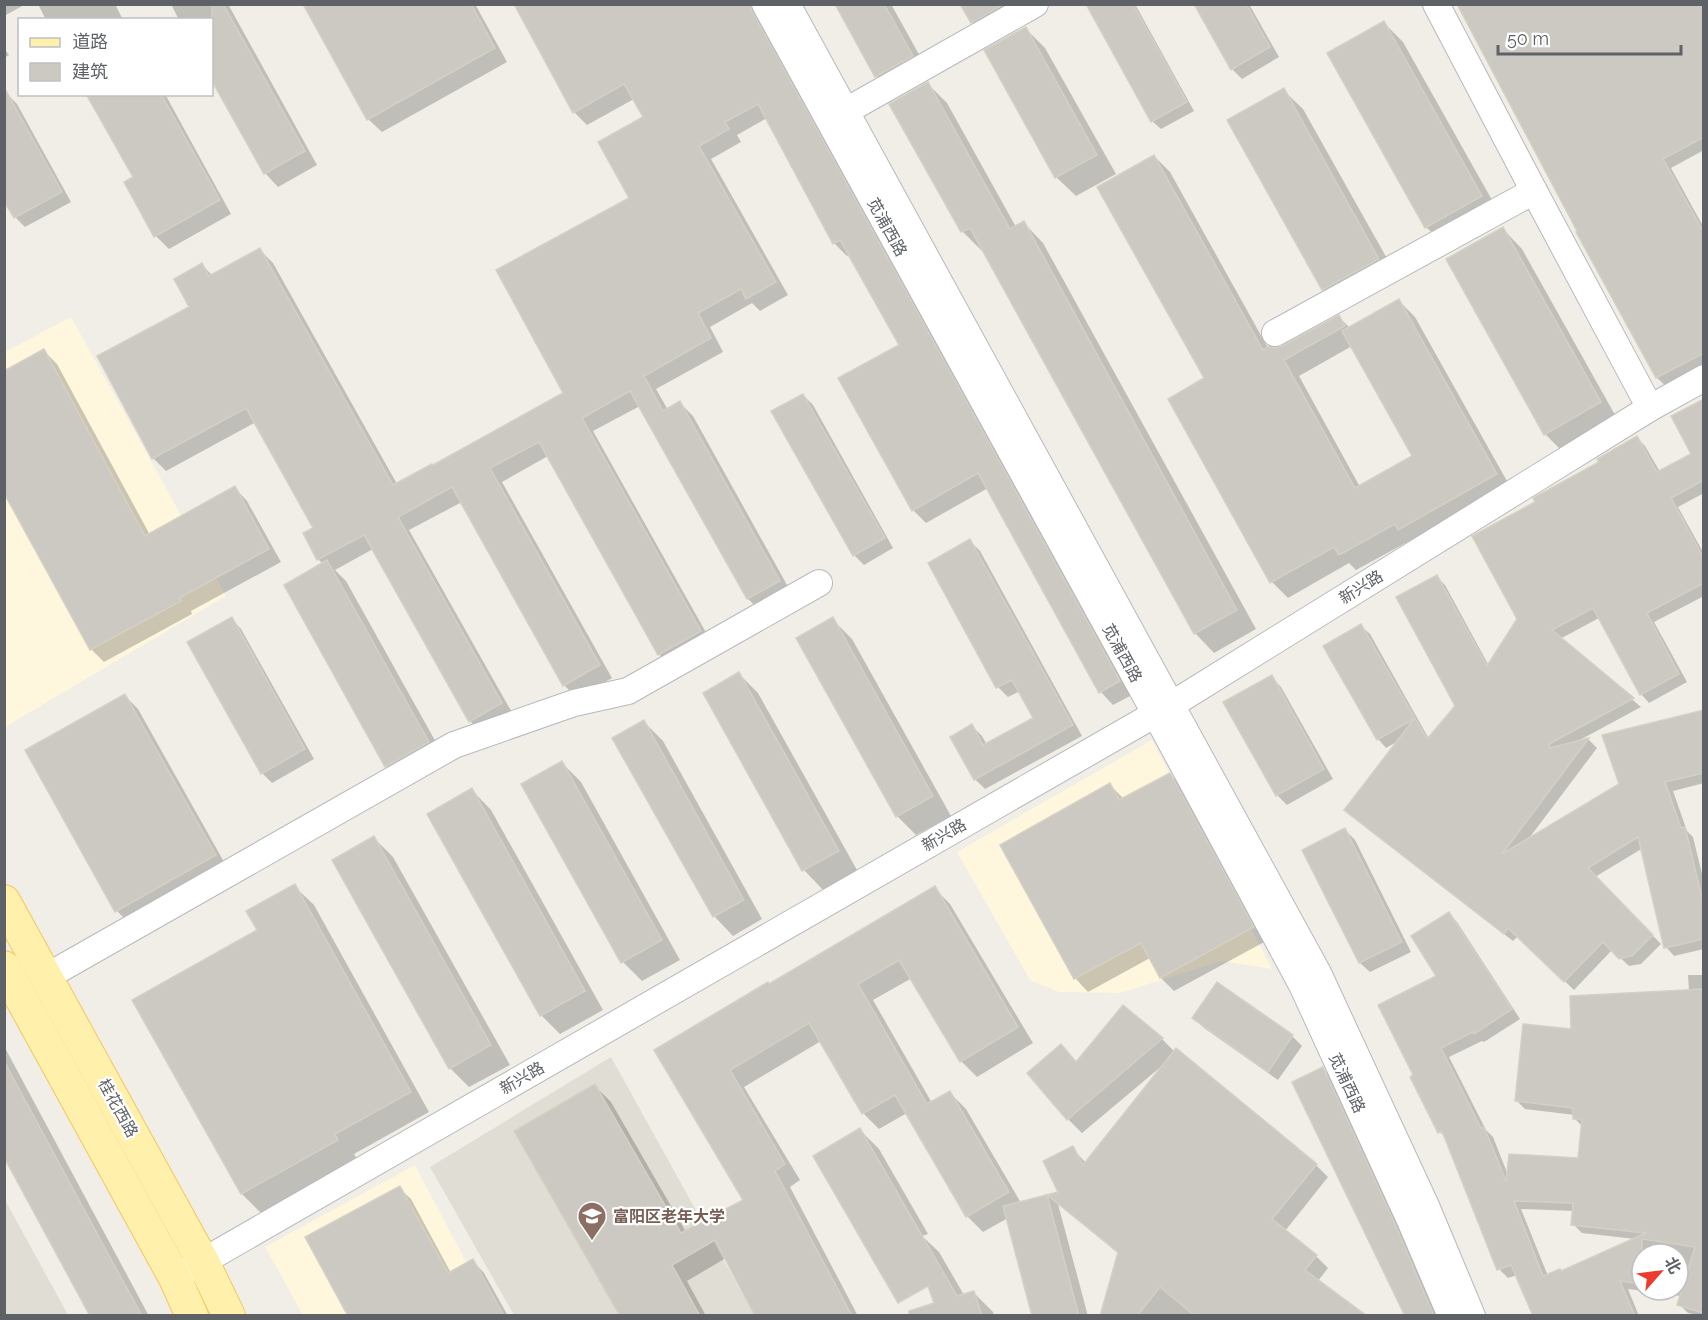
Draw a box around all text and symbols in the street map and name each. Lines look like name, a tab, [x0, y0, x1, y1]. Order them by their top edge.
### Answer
legend	[18, 18, 213, 96]
scale bar	[1498, 18, 1681, 56]
text: 50 m	[1507, 28, 1549, 49]
text: 道路	[72, 31, 108, 52]
text: 建筑	[72, 61, 108, 82]
street label: 苋浦西路	[863, 194, 911, 260]
street label: 新兴路	[1336, 566, 1386, 608]
street label: 苋浦西路	[1098, 620, 1146, 686]
street label: 新兴路	[918, 815, 970, 855]
street label: 苋浦西路	[1325, 1050, 1369, 1116]
street label: 新兴路	[496, 1058, 548, 1098]
street label: 桂花西路	[94, 1075, 142, 1141]
school or university icon: 富阳区老年大学	[576, 1200, 608, 1242]
place label: 富阳区老年大学	[613, 1207, 725, 1226]
north arrow	[1630, 1242, 1690, 1302]
text: 北	[1661, 1254, 1685, 1277]

